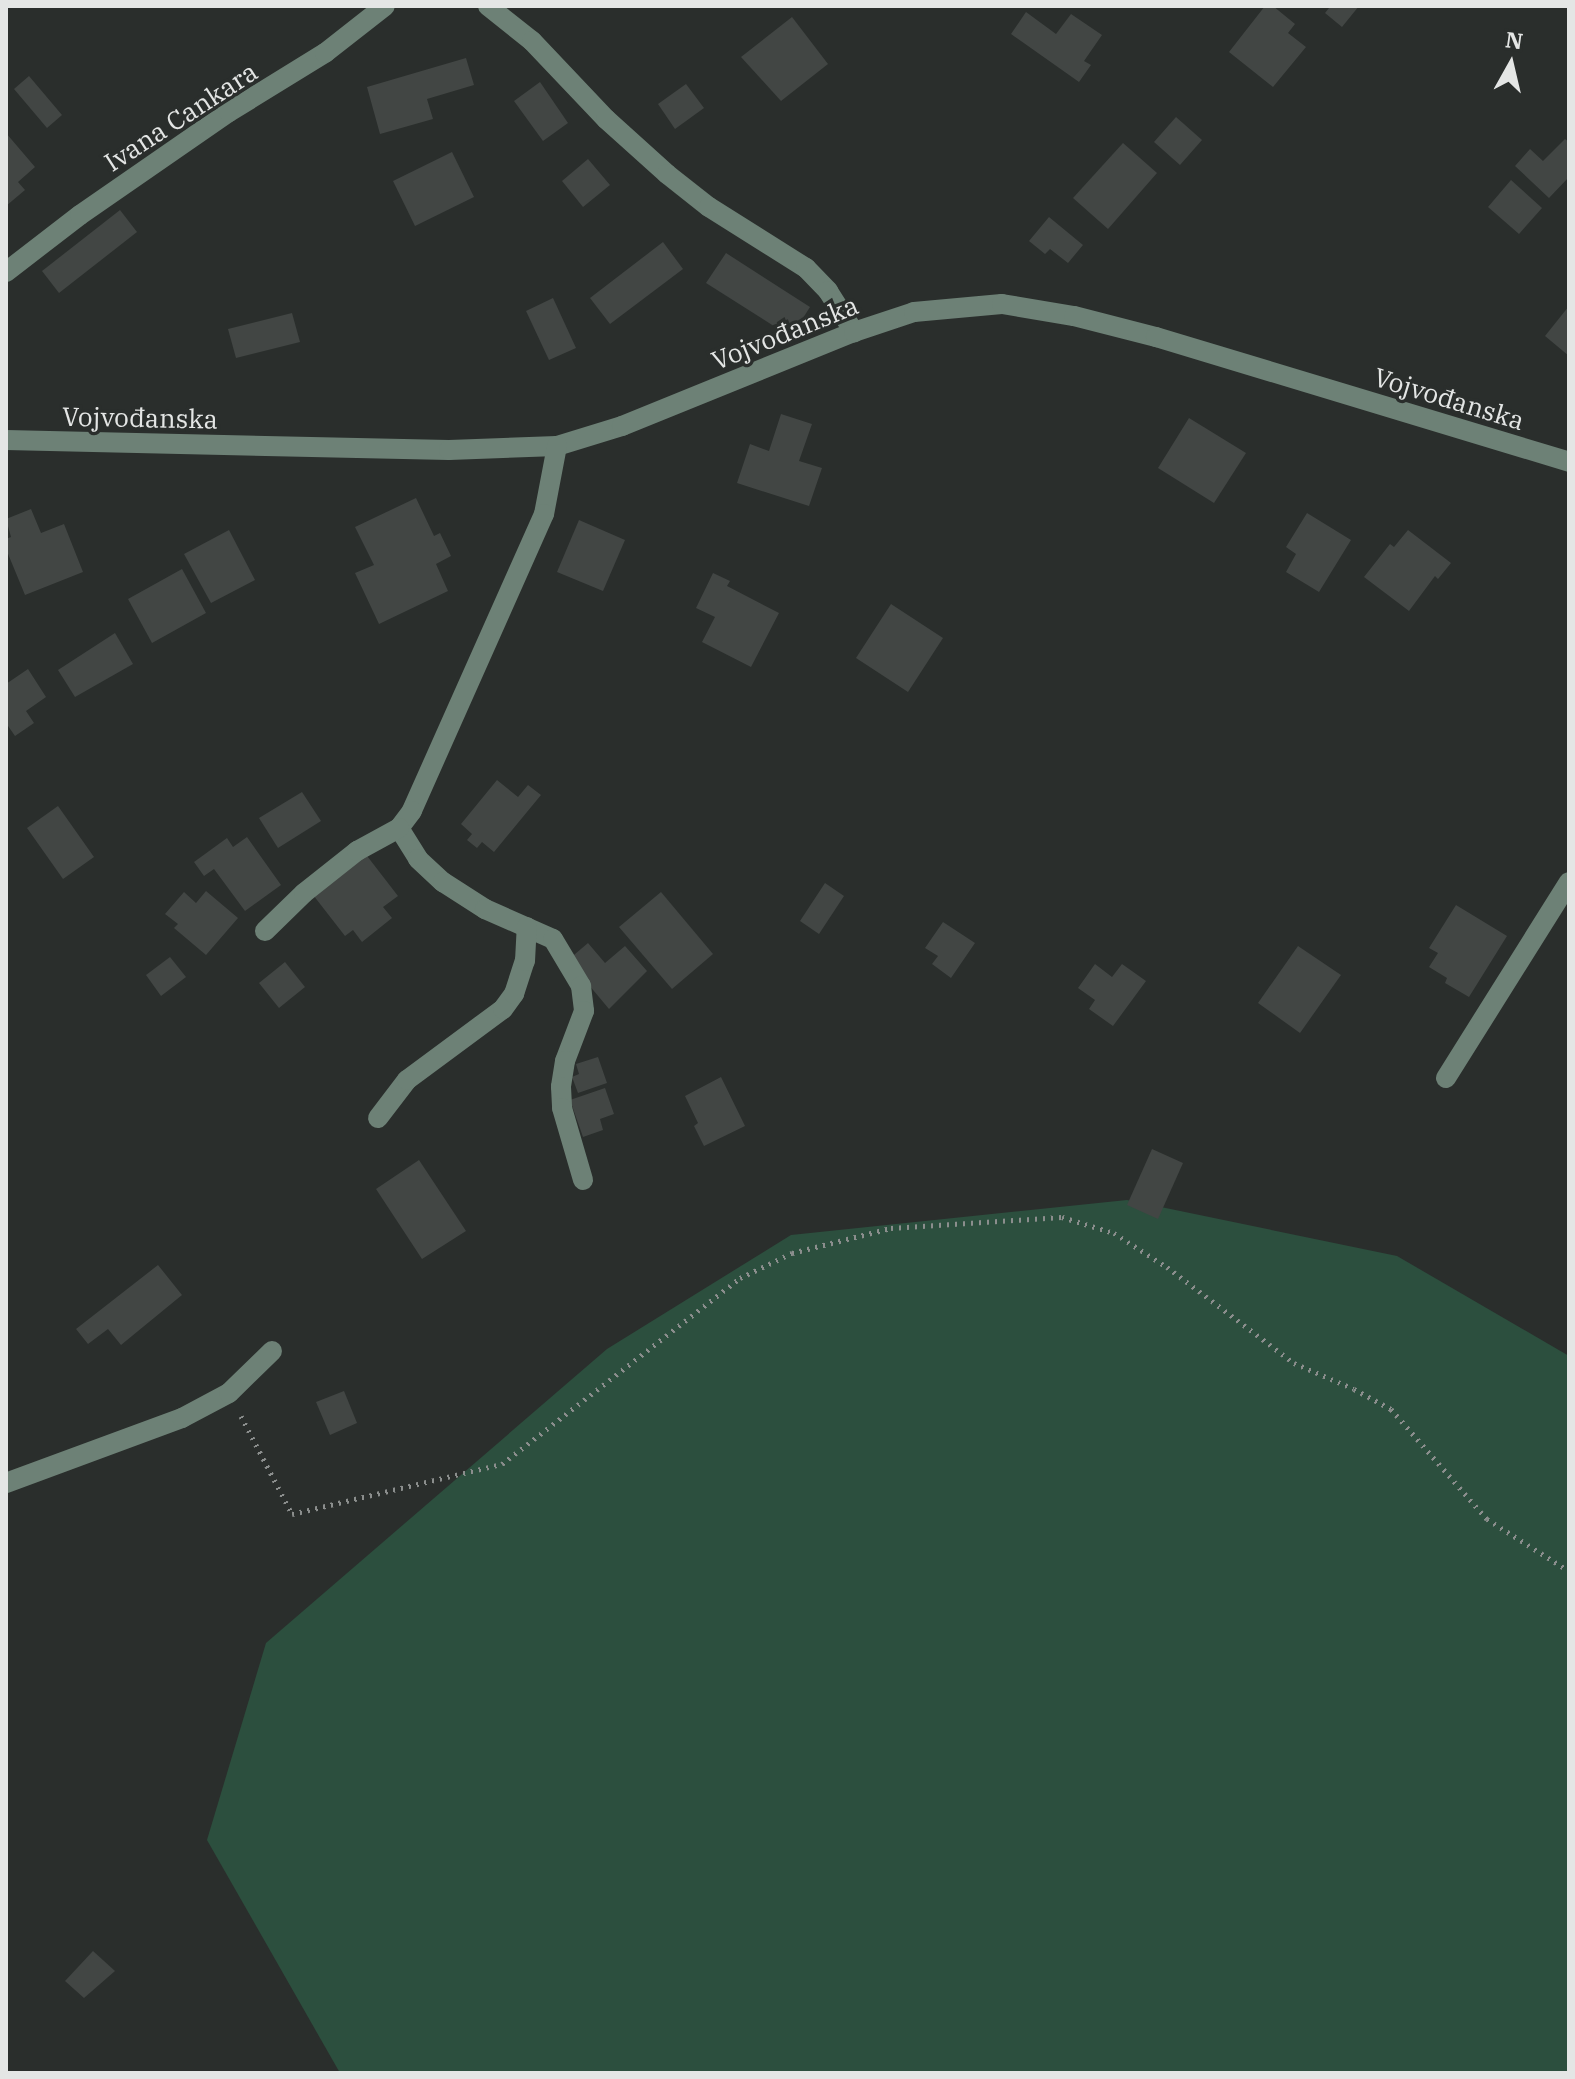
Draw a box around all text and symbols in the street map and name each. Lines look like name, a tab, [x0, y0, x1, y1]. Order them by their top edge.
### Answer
north arrow	[1471, 24, 1551, 104]
text: N	[1504, 24, 1525, 55]
street label: Ivana Cankara	[99, 56, 263, 178]
street label: Vojvođanska	[707, 289, 863, 377]
street label: Vojvođanska	[1370, 361, 1528, 437]
street label: Vojvođanska	[62, 401, 218, 435]

